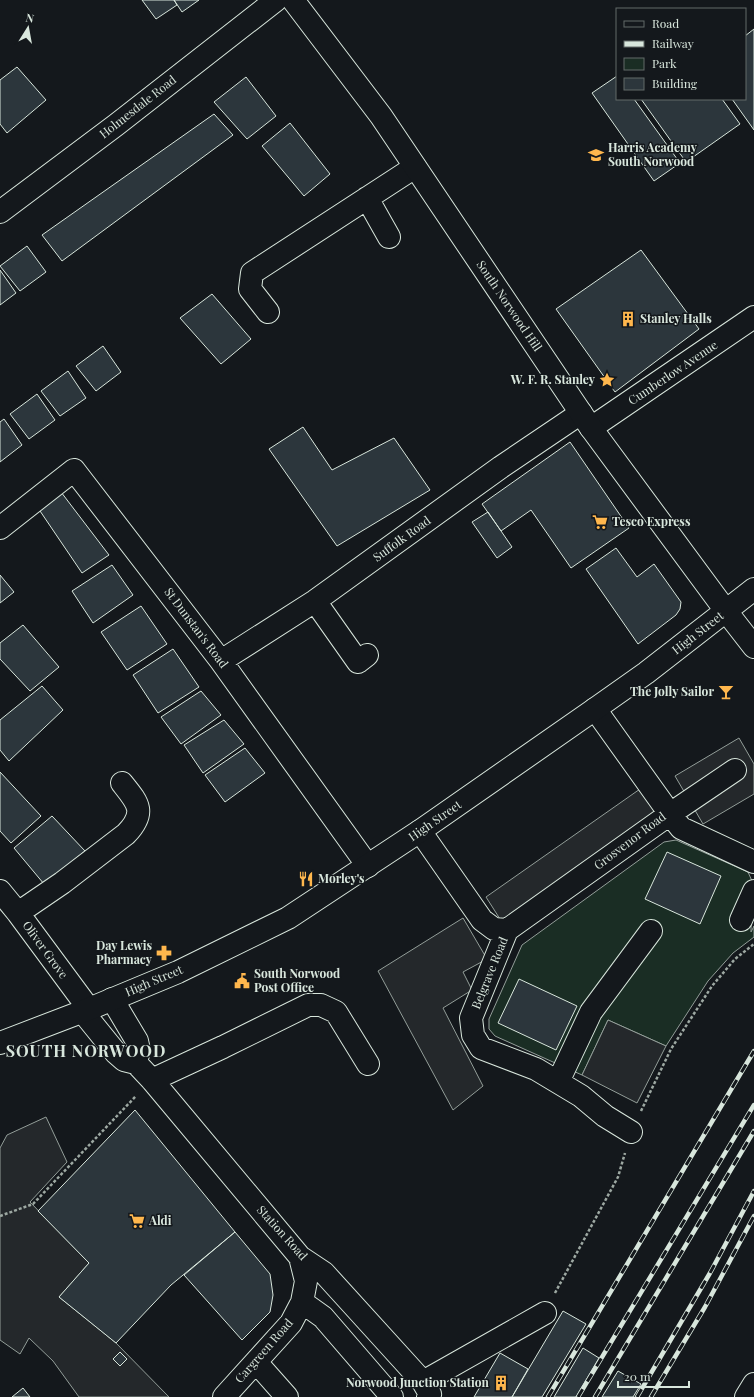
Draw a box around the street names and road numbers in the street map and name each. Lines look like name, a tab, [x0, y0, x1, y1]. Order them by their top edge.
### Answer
street label: Holmesdale Road	[96, 71, 179, 141]
street label: South Norwood Hill	[474, 257, 546, 354]
street label: Cumberlow Avenue	[625, 336, 720, 408]
street label: Suffolk Road	[369, 512, 434, 565]
street label: St Dunstan's Road	[161, 584, 232, 671]
street label: High Street	[668, 607, 727, 657]
street label: High Street	[405, 796, 465, 844]
street label: Grosvenor Road	[590, 808, 669, 873]
street label: Oliver Grove	[19, 917, 72, 981]
street label: Belgrave Road	[467, 934, 511, 1011]
street label: High Street	[122, 960, 186, 999]
street label: Station Road	[254, 1202, 312, 1263]
street label: Cargreen Road	[231, 1315, 296, 1386]

